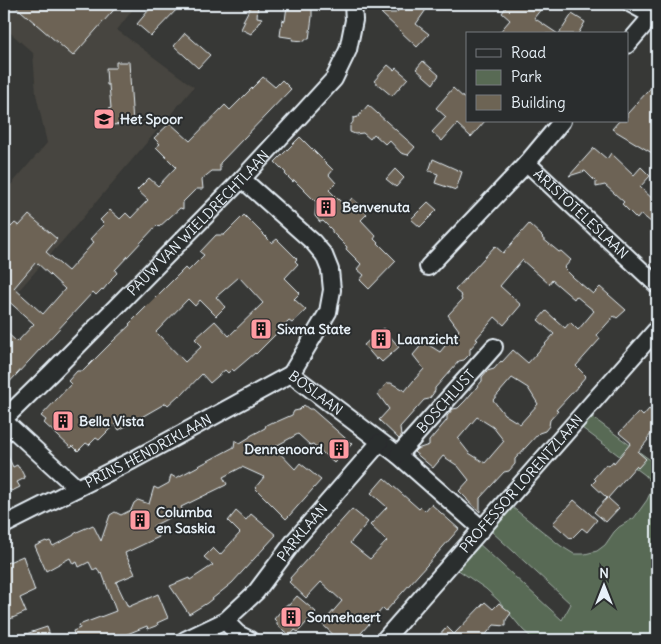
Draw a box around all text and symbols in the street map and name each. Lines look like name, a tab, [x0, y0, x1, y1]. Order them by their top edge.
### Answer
legend	[466, 32, 628, 122]
text: Road	[511, 43, 546, 62]
text: Park	[511, 67, 542, 86]
text: Building	[511, 93, 566, 112]
school or university icon: Het Spoor	[92, 107, 116, 131]
place label: Het Spoor	[120, 110, 183, 128]
street label: PAUW VAN WIELDRECHTLAAN	[123, 146, 273, 299]
street label: ARISTOTELESLAAN	[530, 165, 632, 262]
building icon: Benvenuta	[314, 195, 338, 219]
place label: Benvenuta	[342, 198, 410, 216]
building icon: Sixma State	[249, 317, 273, 341]
place label: Sixma State	[277, 320, 351, 338]
building icon: Laanzicht	[369, 327, 393, 351]
place label: Laanzicht	[397, 330, 458, 348]
street label: BOSLAAN	[285, 366, 346, 419]
street label: BOSCHLUST	[413, 366, 479, 437]
building icon: Bella Vista	[51, 409, 75, 433]
street label: PRINS HENDRIKLAAN	[82, 410, 215, 492]
street label: PROFESSOR LORENTZLAAN	[456, 411, 587, 557]
place label: Bella Vista	[79, 412, 144, 430]
building icon: Dennenoord	[327, 437, 351, 461]
place label: Dennenoord	[244, 440, 324, 458]
street label: PARKLAAN	[273, 500, 331, 565]
place label: Columba en Saskia	[156, 503, 215, 537]
building icon: Columba en Saskia	[128, 508, 152, 532]
north arrow	[578, 562, 628, 612]
text: N	[599, 564, 609, 582]
building icon: Sonnehaert	[279, 605, 303, 629]
place label: Sonnehaert	[307, 608, 381, 626]

